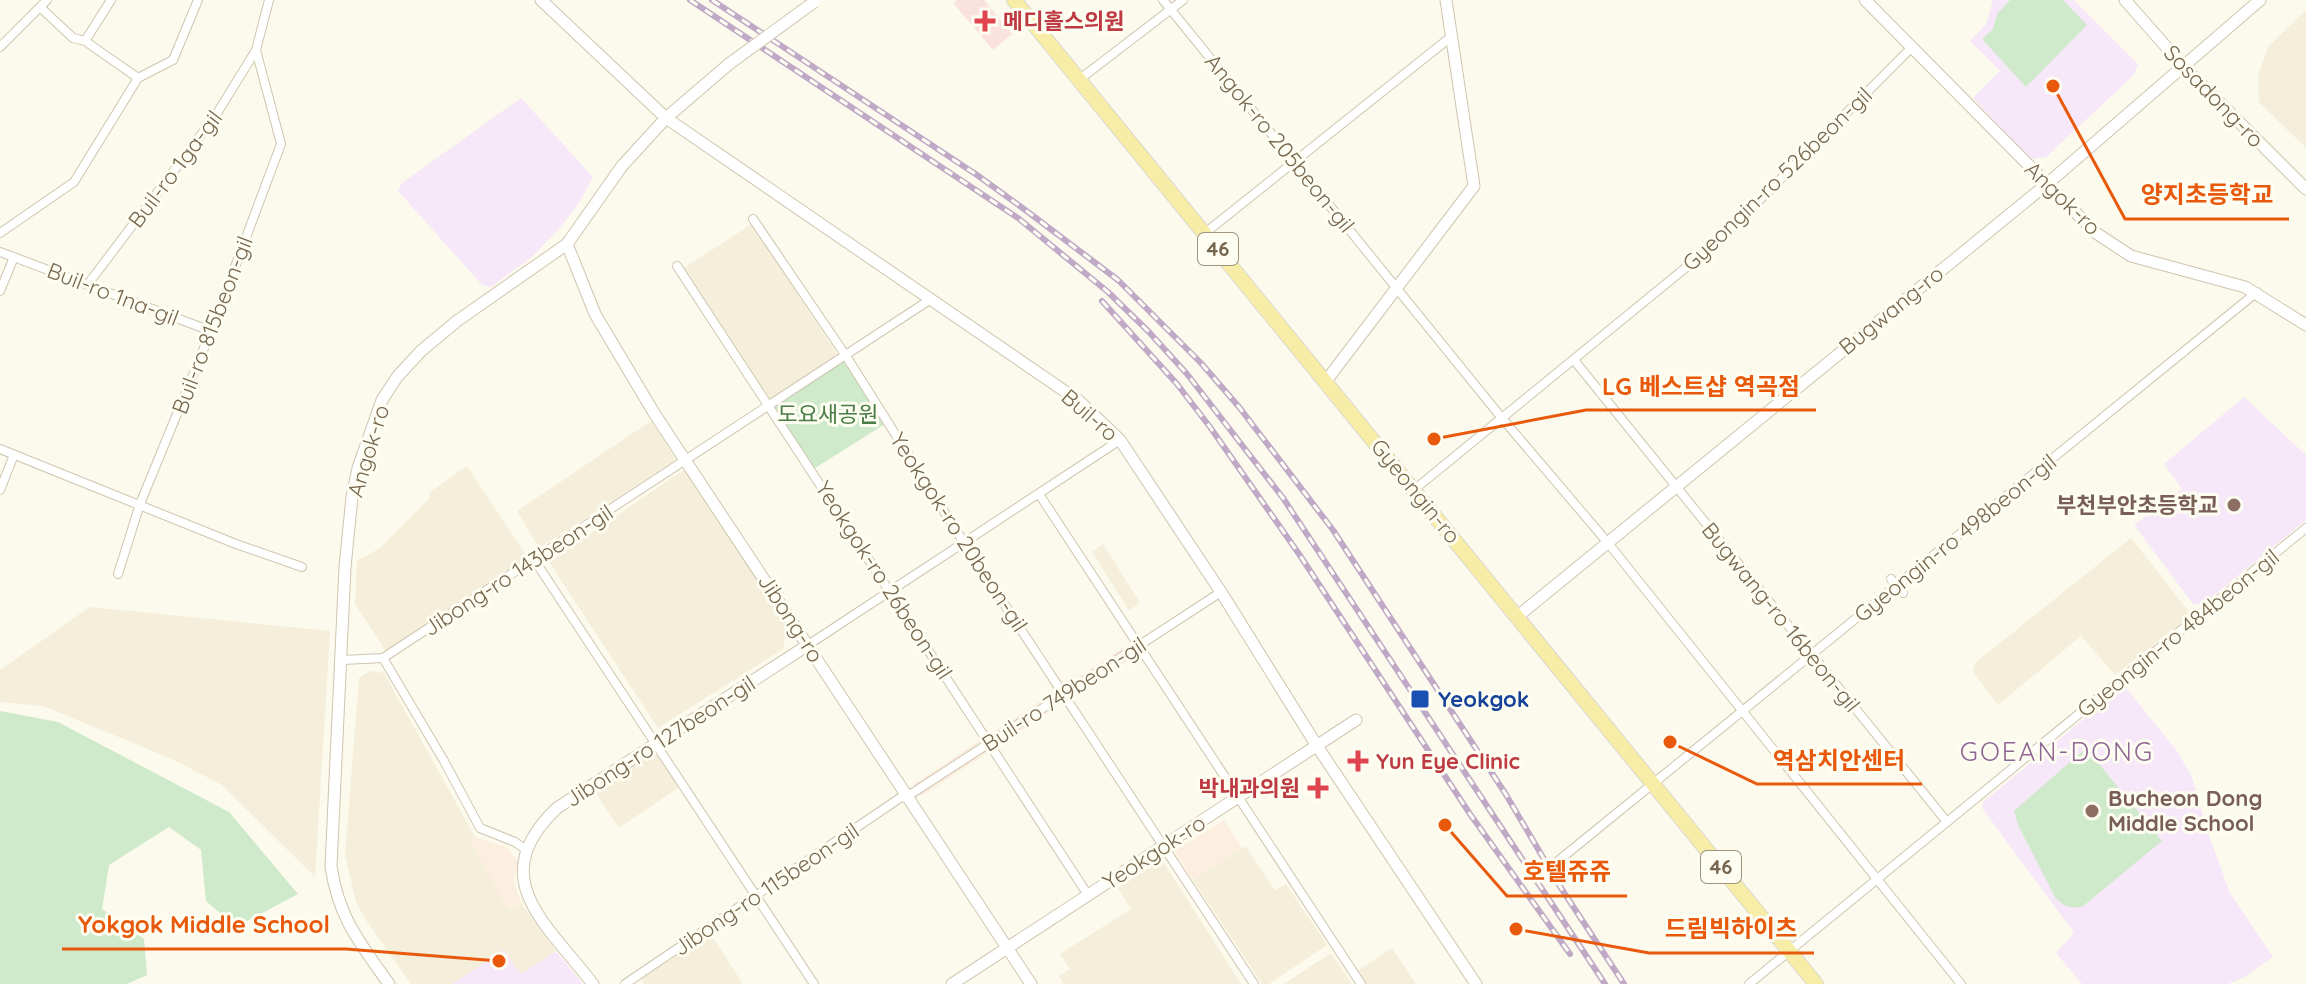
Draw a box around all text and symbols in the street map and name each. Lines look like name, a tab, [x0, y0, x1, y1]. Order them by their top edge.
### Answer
place label: 메디홀스의원	[1003, 7, 1124, 35]
marker: 메디홀스의원	[974, 10, 996, 32]
street label: Sosadong-ro	[2158, 39, 2270, 153]
street label: Angok-ro 205beon-gil	[1199, 48, 1361, 238]
street label: Gyeongin-ro 526beon-gil	[1676, 81, 1878, 277]
street label: Buil-ro 1ga-gil	[122, 105, 228, 233]
street label: Angok-ro	[2019, 155, 2107, 241]
callout: 양지초등학교	[2125, 171, 2289, 219]
text: 양지초등학교	[2141, 179, 2273, 209]
street label: Buil-ro 815beon-gil	[165, 232, 259, 418]
road number: 46	[1198, 233, 1238, 265]
street label: Buil-ro 1na-gil	[43, 256, 183, 332]
street label: Bugwang-ro	[1833, 259, 1949, 361]
callout: LG 베스트샵 역곡점	[1586, 362, 1816, 410]
text: LG 베스트샵 역곡점	[1602, 371, 1800, 401]
street label: Buil-ro	[1056, 383, 1124, 447]
park label: 도요새공원	[777, 400, 879, 428]
street label: Angok-ro	[341, 401, 395, 501]
street label: Yeokgok-ro 20beon-gil	[884, 427, 1034, 637]
street label: Gyeongin-ro	[1365, 433, 1467, 549]
street label: Gyeongin-ro 498beon-gil	[1848, 448, 2062, 628]
street label: Yeokgok-ro 26beon-gil	[809, 476, 959, 684]
place label: 부천부안초등학교	[2056, 491, 2218, 519]
marker: 부천부안초등학교	[2225, 496, 2243, 514]
street label: Jibong-ro 143beon-gil	[418, 498, 618, 642]
street label: Bugwang-ro 16beon-gil	[1696, 516, 1866, 718]
street label: Gyeongin-ro 484beon-gil	[2071, 543, 2285, 723]
street label: Jibong-ro	[752, 568, 830, 668]
street label: Buil-ro 749beon-gil	[977, 630, 1151, 758]
street label: Jibong-ro 127beon-gil	[560, 669, 760, 813]
place label: Yeokgok	[1438, 685, 1529, 713]
marker: Yeokgok	[1409, 688, 1431, 710]
district label: GOEAN-DONG	[1960, 735, 2154, 768]
callout: 역삼치안센터	[1757, 736, 1922, 784]
text: 역삼치안센터	[1773, 745, 1905, 775]
place label: Yun Eye Clinic	[1376, 747, 1520, 775]
marker: Yun Eye Clinic	[1347, 750, 1369, 772]
place label: 박내과의원	[1199, 774, 1300, 802]
marker: 박내과의원	[1307, 777, 1329, 799]
place label: Bucheon Dong Middle School	[2108, 784, 2262, 837]
marker: Bucheon Dong Middle School	[2083, 802, 2101, 820]
street label: Yeokgok-ro	[1097, 808, 1211, 896]
street label: Jibong-ro 115beon-gil	[668, 816, 864, 962]
callout: 호텔쥬쥬	[1507, 848, 1627, 896]
road number: 46	[1701, 851, 1741, 883]
text: 호텔쥬쥬	[1523, 856, 1611, 886]
callout: Yokgok Middle School	[62, 901, 346, 949]
callout: 드림빅하이츠	[1649, 905, 1814, 953]
text: Yokgok Middle School	[78, 909, 330, 939]
text: 드림빅하이츠	[1665, 913, 1797, 943]

